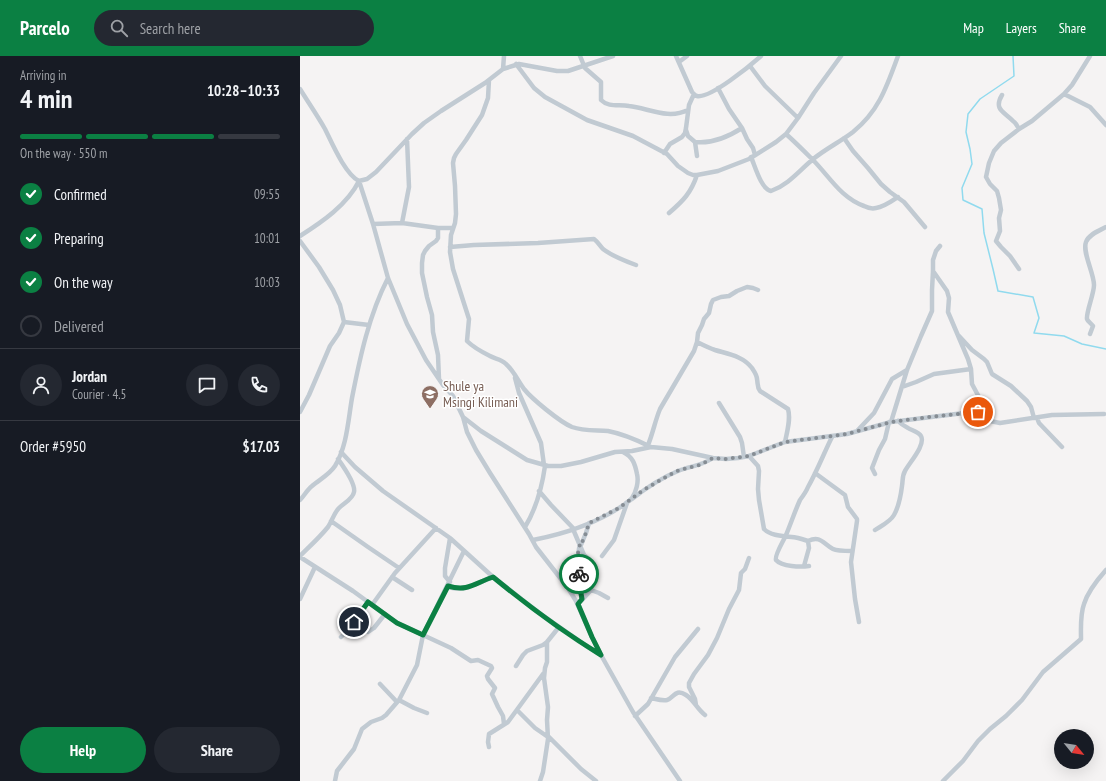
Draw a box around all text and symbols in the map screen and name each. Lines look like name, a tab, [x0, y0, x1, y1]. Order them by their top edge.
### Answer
search box	[94, 10, 374, 46]
text: Parcelo	[20, 16, 70, 40]
icon: search	[108, 17, 130, 39]
text: Search here	[140, 19, 201, 38]
text: Map	[963, 19, 984, 37]
text: Layers	[1006, 19, 1037, 37]
text: Share	[1059, 19, 1086, 37]
text: Arriving in	[20, 67, 67, 84]
text: 10:28–10:33	[207, 81, 280, 100]
text: 4 min	[20, 82, 73, 115]
text: On the way · 550 m	[20, 145, 107, 162]
icon: check	[20, 183, 42, 205]
text: Confirmed	[54, 185, 107, 204]
text: 09:55	[254, 186, 280, 203]
icon: check	[20, 227, 42, 249]
text: Preparing	[54, 229, 104, 248]
text: 10:01	[254, 230, 280, 247]
icon: check	[20, 271, 42, 293]
text: On the way	[54, 273, 113, 292]
text: 10:03	[254, 274, 280, 291]
text: Delivered	[54, 317, 104, 336]
button: person	[20, 364, 62, 406]
button: chat	[186, 364, 228, 406]
button: phone	[238, 364, 280, 406]
text: Jordan	[72, 367, 107, 386]
place label: Shule ya Msingi Kilimani	[443, 377, 518, 411]
school or university icon: Shule ya Msingi Kilimani	[420, 384, 440, 409]
text: Courier · 4.5	[72, 386, 126, 403]
pin	[961, 395, 995, 429]
icon: bag	[967, 401, 989, 423]
text: Order #5950	[20, 437, 86, 456]
text: $17.03	[242, 437, 280, 456]
courier	[559, 554, 599, 594]
icon: bike	[568, 563, 590, 585]
pin	[337, 605, 371, 639]
icon: home	[343, 611, 365, 633]
button: Help	[20, 727, 146, 773]
button: Share	[154, 727, 280, 773]
north arrow	[1054, 729, 1094, 769]
map controls	[1054, 729, 1094, 769]

